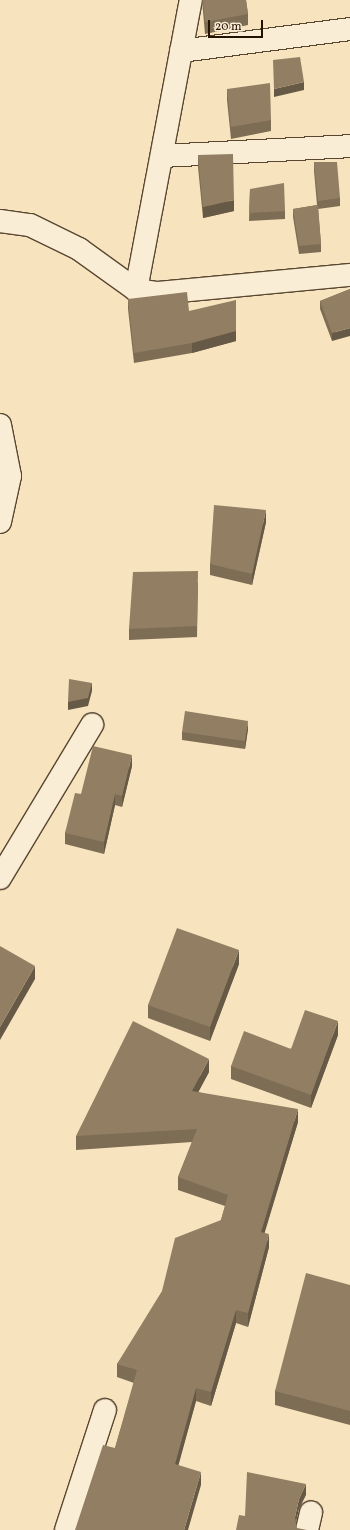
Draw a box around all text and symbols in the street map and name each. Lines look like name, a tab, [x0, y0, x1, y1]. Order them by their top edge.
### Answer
scale bar	[210, 12, 265, 38]
text: 20 m	[215, 19, 242, 35]

